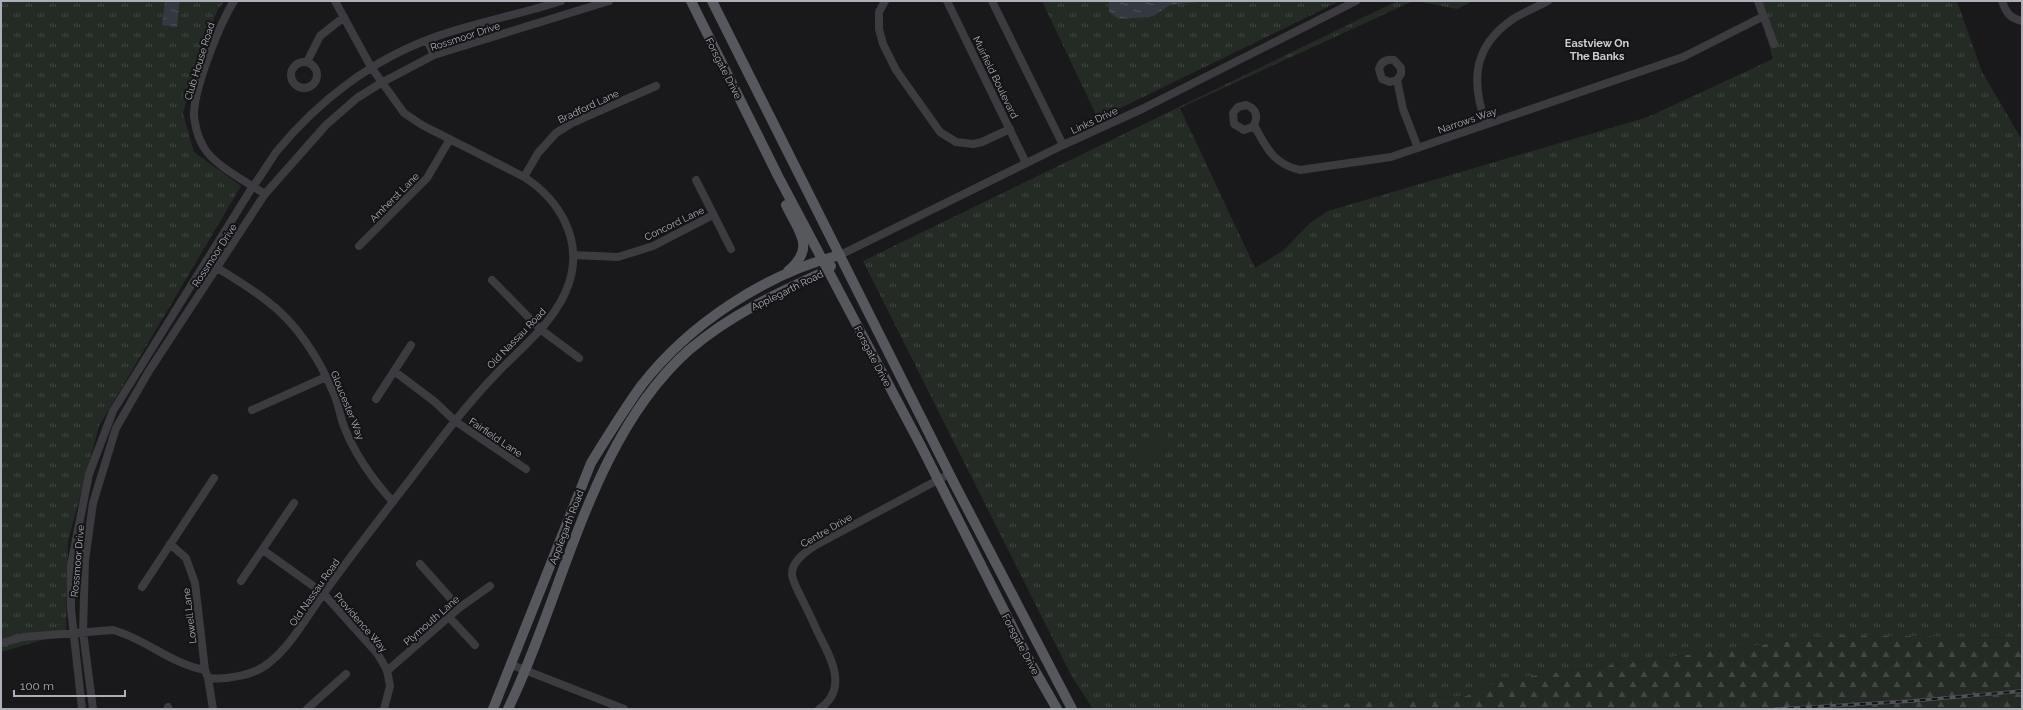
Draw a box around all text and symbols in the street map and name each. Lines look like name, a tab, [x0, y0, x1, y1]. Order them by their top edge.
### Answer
street label: Rossmoor Drive	[429, 20, 502, 53]
street label: Club House Road	[182, 21, 217, 101]
street label: Muirfield Boulevard	[971, 34, 1020, 120]
street label: Forsgate Drive	[703, 36, 744, 101]
district label: Eastview On The Banks	[1565, 37, 1629, 63]
street label: Bradford Lane	[556, 87, 621, 125]
street label: Links Drive	[1069, 105, 1119, 136]
street label: Narrows Way	[1436, 105, 1499, 136]
street label: Amherst Lane	[368, 170, 421, 224]
street label: Concord Lane	[643, 204, 706, 243]
street label: Rossmoor Drive	[190, 222, 239, 289]
street label: Applegarth Road	[750, 268, 825, 313]
street label: Old Nassau Road	[485, 306, 548, 371]
street label: Forsgate Drive	[852, 324, 893, 388]
street label: Gloucester Way	[329, 369, 367, 442]
street label: Fairfield Lane	[467, 416, 525, 459]
street label: Applegarth Road	[547, 489, 586, 566]
street label: Centre Drive	[799, 511, 854, 550]
street label: Rossmoor Drive	[69, 524, 86, 598]
street label: Old Nassau Road	[287, 556, 342, 628]
street label: Lowell Lane	[181, 587, 198, 644]
street label: Providence Way	[332, 590, 390, 655]
street label: Plymouth Lane	[401, 593, 461, 647]
street label: Forsgate Drive	[1000, 612, 1041, 676]
scale bar	[14, 672, 125, 698]
text: 100 m	[20, 679, 54, 693]

